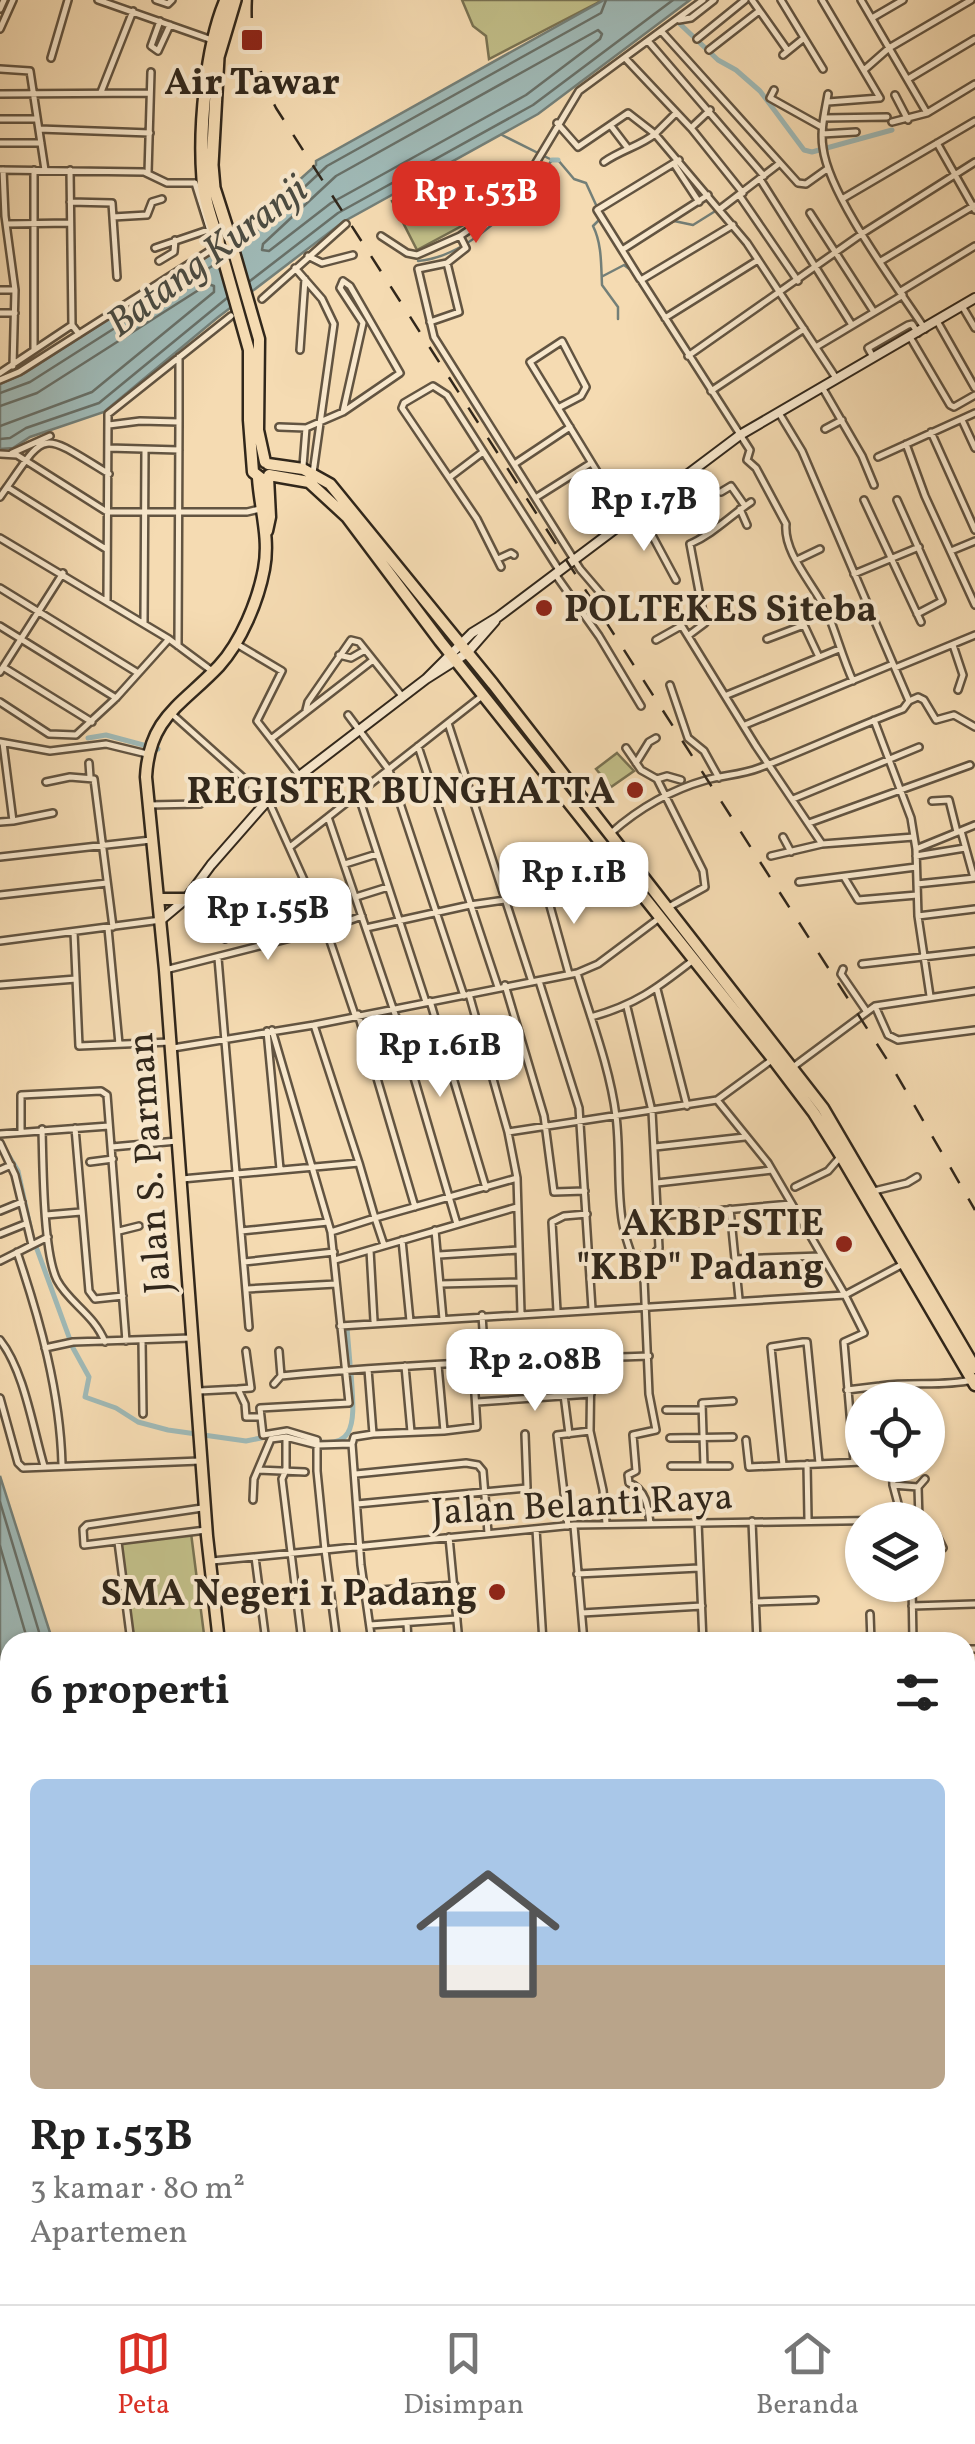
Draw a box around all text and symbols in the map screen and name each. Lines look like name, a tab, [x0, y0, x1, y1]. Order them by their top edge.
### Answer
marker: Air Tawar	[239, 27, 265, 53]
place label: Air Tawar	[164, 58, 340, 111]
pin: Rp 1.53B	[373, 161, 579, 246]
water label: Batang Kuranji	[96, 163, 322, 352]
text: Rp 1.53B	[414, 171, 538, 215]
pin: Rp 1.7B	[552, 469, 736, 554]
text: Rp 1.7B	[591, 479, 697, 523]
place label: POLTEKES Siteba	[564, 585, 877, 638]
marker: POLTEKES Siteba	[533, 597, 555, 619]
place label: REGISTER BUNGHATTA	[187, 767, 615, 820]
marker: REGISTER BUNGHATTA	[624, 779, 646, 801]
pin: Rp 1.1B	[482, 842, 666, 927]
text: Rp 1.1B	[521, 852, 627, 896]
pin: Rp 1.55B	[165, 878, 371, 963]
text: Rp 1.55B	[207, 888, 329, 932]
pin: Rp 1.61B	[337, 1015, 543, 1100]
text: Rp 1.61B	[379, 1025, 501, 1069]
street label: Jalan S. Parman	[116, 1030, 187, 1295]
place label: AKBP-STIE "KBP" Padang	[576, 1199, 824, 1296]
marker: AKBP-STIE "KBP" Padang	[833, 1233, 855, 1255]
pin: Rp 2.08B	[432, 1329, 638, 1414]
text: Rp 2.08B	[468, 1339, 602, 1383]
map controls	[845, 1382, 945, 1602]
button: locate	[845, 1382, 945, 1482]
street label: Jalan Belanti Raya	[430, 1472, 735, 1541]
button: layers	[845, 1502, 945, 1602]
place label: SMA Negeri 1 Padang	[100, 1569, 477, 1622]
marker: SMA Negeri 1 Padang	[486, 1581, 508, 1603]
text: 6 properti	[30, 1663, 230, 1722]
icon: filters	[890, 1665, 945, 1720]
icon: home	[398, 1844, 578, 2024]
text: Rp 1.53B	[30, 2109, 193, 2168]
text: 3 kamar · 80 m²	[30, 2168, 245, 2212]
text: Apartemen	[30, 2212, 188, 2256]
tab: Peta	[116, 2326, 171, 2425]
tab: Disimpan	[403, 2326, 524, 2425]
tab: Beranda	[756, 2326, 859, 2425]

